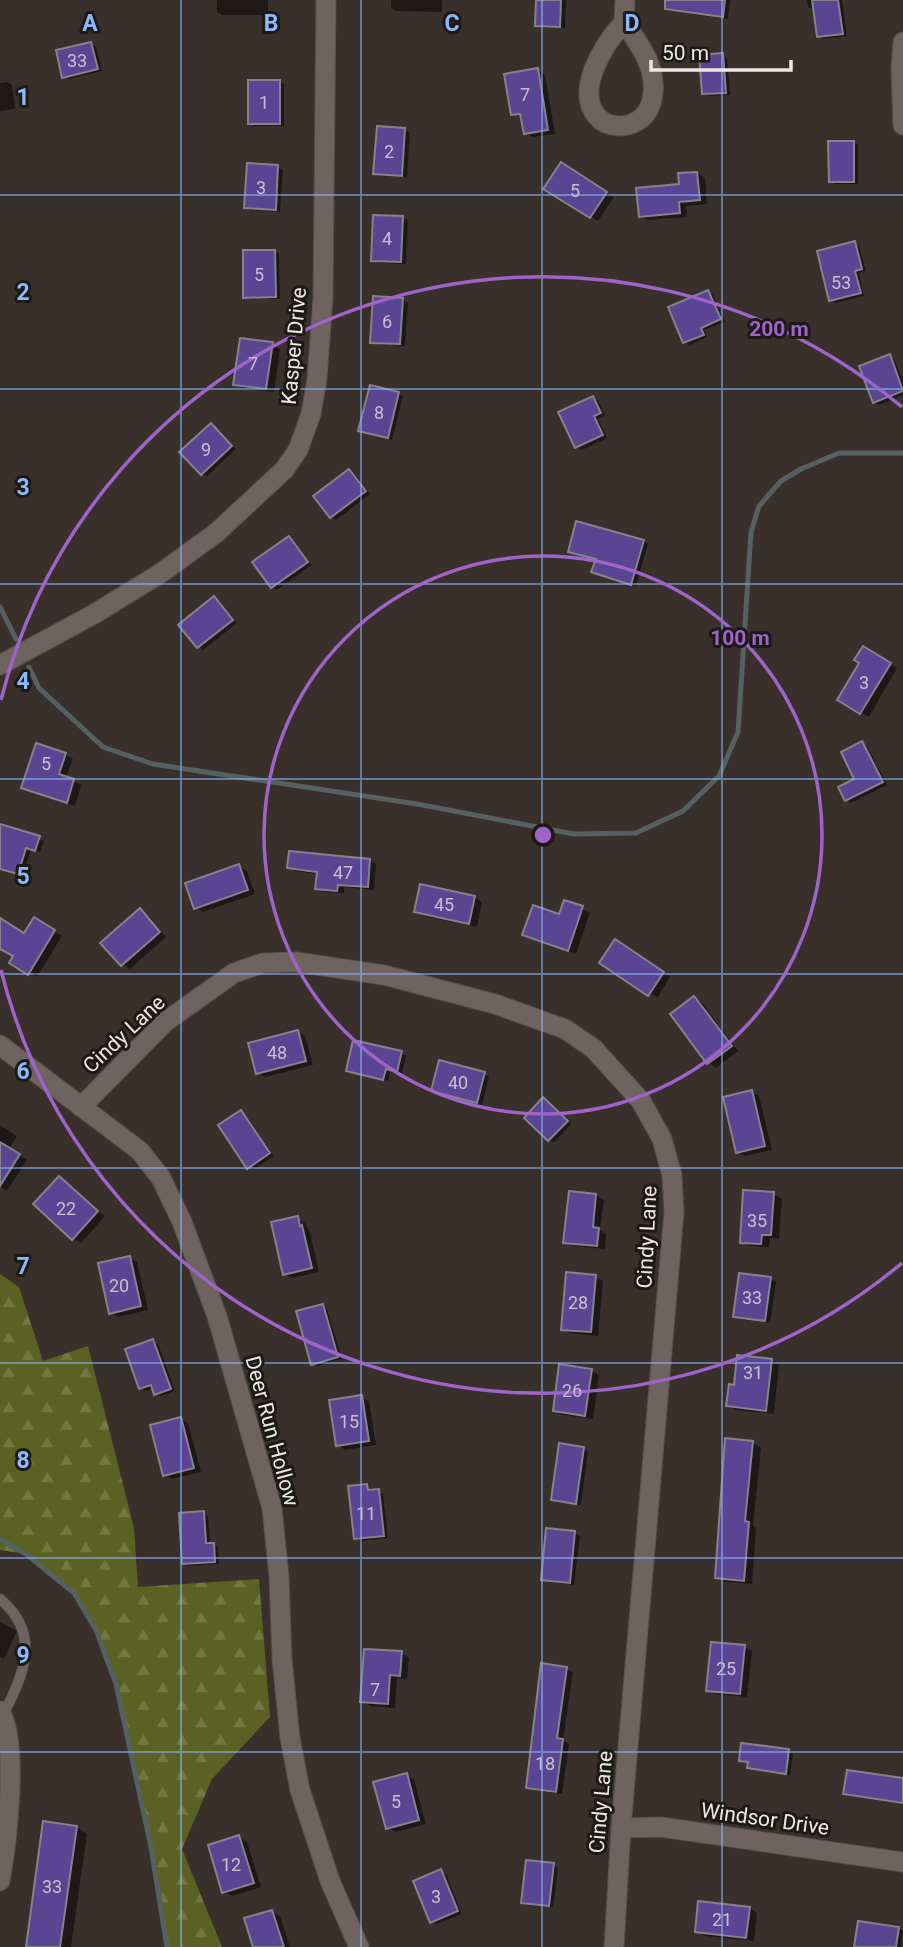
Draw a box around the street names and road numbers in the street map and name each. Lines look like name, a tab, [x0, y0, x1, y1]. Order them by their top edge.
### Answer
street label: Kasper Drive	[277, 286, 311, 406]
street label: Cindy Lane	[78, 990, 170, 1078]
street label: Cindy Lane	[632, 1185, 662, 1289]
street label: Deer Run Hollow	[240, 1353, 304, 1509]
street label: Cindy Lane	[585, 1750, 617, 1854]
street label: Windsor Drive	[699, 1798, 831, 1840]

